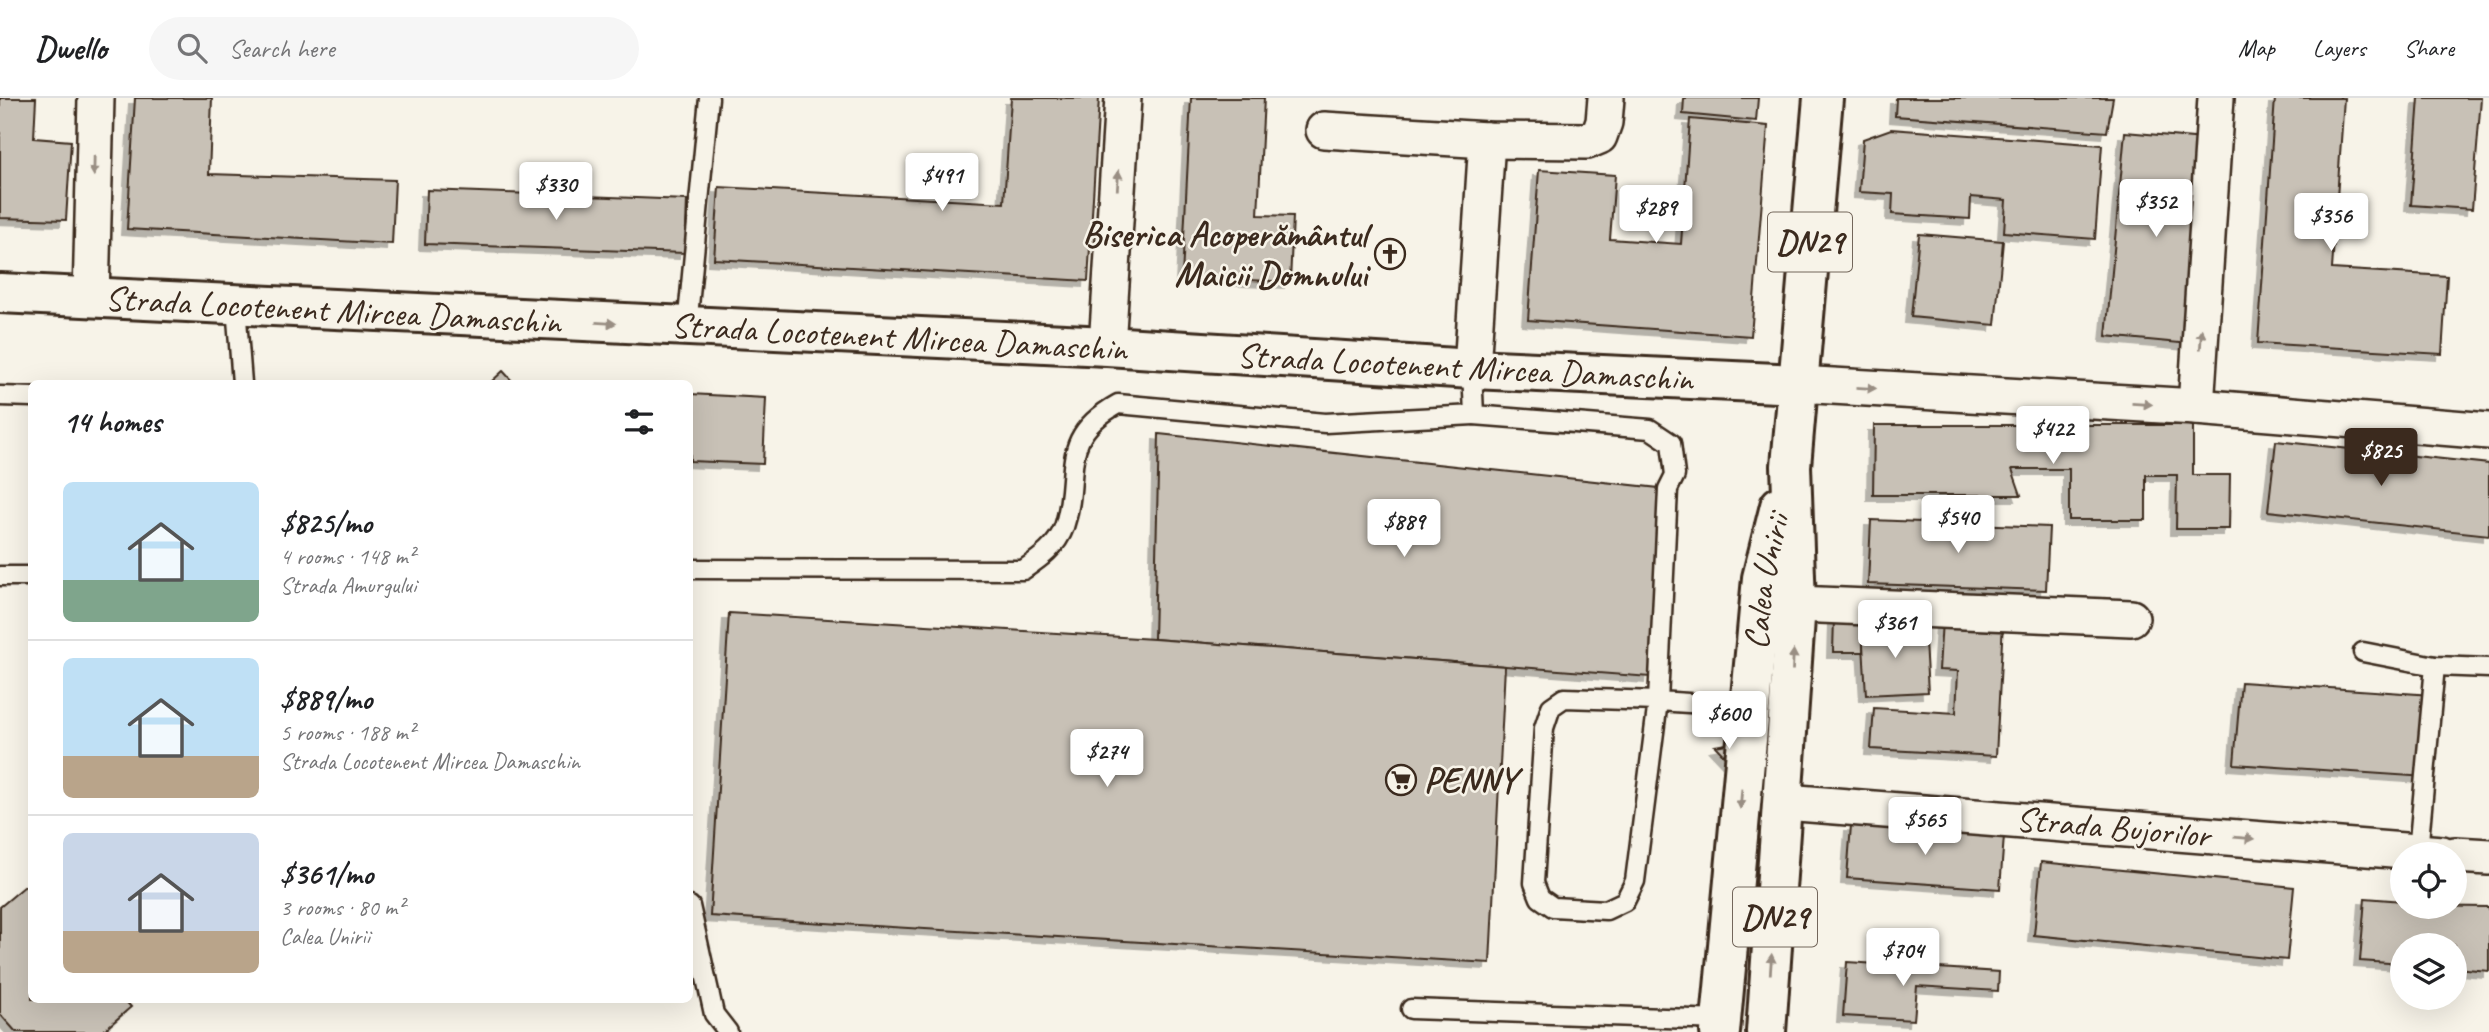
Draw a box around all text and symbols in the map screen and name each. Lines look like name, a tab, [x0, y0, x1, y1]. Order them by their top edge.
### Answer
search box	[149, 17, 639, 80]
text: Dwello	[35, 27, 107, 69]
icon: search	[173, 29, 211, 67]
text: Search here	[229, 32, 335, 65]
text: Map	[2238, 33, 2275, 63]
text: Layers	[2313, 33, 2366, 63]
text: Share	[2404, 33, 2454, 63]
pin: $491	[901, 153, 983, 213]
one-way arrow	[88, 155, 100, 177]
text: $491	[921, 161, 963, 190]
pin: $330	[515, 162, 597, 222]
one-way arrow	[1112, 169, 1123, 191]
text: $330	[535, 170, 577, 199]
pin: $352	[2115, 180, 2197, 239]
pin: $289	[1615, 186, 1697, 245]
text: $352	[2135, 187, 2177, 216]
text: $289	[1635, 193, 1677, 222]
pin: $356	[2290, 194, 2372, 253]
text: $356	[2310, 201, 2352, 230]
place label: Biserica Acoperământul Maicii Domnului	[1082, 212, 1374, 297]
road number: DN29	[1768, 212, 1852, 272]
church icon: Biserica Acoperământul Maicii Domnului	[1373, 237, 1407, 271]
street label: Strada Locotenent Mircea Damaschin	[104, 276, 564, 345]
street label: Strada Locotenent Mircea Damaschin	[670, 303, 1130, 372]
one-way arrow	[596, 318, 618, 329]
one-way arrow	[2196, 328, 2207, 350]
street label: Strada Locotenent Mircea Damaschin	[1236, 333, 1696, 402]
one-way arrow	[1855, 382, 1877, 393]
one-way arrow	[2131, 398, 2153, 409]
text: 14 homes	[63, 403, 161, 441]
icon: filters	[620, 403, 658, 441]
pin: $422	[2012, 406, 2094, 466]
text: $422	[2032, 414, 2074, 443]
pin: $825	[2340, 428, 2422, 488]
text: $825	[2360, 436, 2402, 465]
pin: $540	[1917, 496, 1999, 555]
pin: $889	[1363, 500, 1445, 559]
text: $540	[1937, 503, 1979, 532]
text: $825/mo	[280, 504, 372, 542]
street label: Calea Unirii	[1733, 505, 1801, 651]
text: $889	[1383, 507, 1425, 536]
icon: home	[119, 510, 203, 594]
text: 4 rooms · 148 m²	[280, 542, 415, 571]
text: Strada Amurgului	[280, 571, 416, 600]
pin: $361	[1854, 601, 1936, 660]
text: $361	[1874, 608, 1916, 637]
one-way arrow	[1788, 649, 1799, 671]
text: $889/mo	[280, 680, 372, 718]
icon: home	[119, 686, 203, 770]
pin: $600	[1688, 692, 1770, 751]
text: $600	[1708, 699, 1750, 728]
text: 5 rooms · 188 m²	[280, 718, 415, 747]
pin: $274	[1066, 730, 1148, 789]
text: $274	[1086, 737, 1128, 766]
text: Strada Locotenent Mircea Damaschin	[280, 747, 580, 776]
place label: PENNY	[1424, 758, 1524, 803]
supermarket icon: PENNY	[1384, 763, 1418, 797]
one-way arrow	[1735, 788, 1746, 810]
street label: Strada Bujorilor	[2014, 796, 2215, 858]
pin: $565	[1884, 798, 1966, 857]
text: $565	[1904, 805, 1946, 834]
one-way arrow	[2233, 833, 2255, 844]
map controls	[2390, 842, 2467, 1010]
button: locate	[2390, 842, 2467, 919]
text: $361/mo	[280, 855, 373, 893]
icon: home	[119, 861, 203, 945]
road number: DN29	[1733, 888, 1817, 946]
text: 3 rooms · 80 m²	[280, 893, 404, 922]
text: Calea Unirii	[280, 922, 370, 951]
pin: $704	[1862, 928, 1944, 988]
button: layers	[2390, 933, 2467, 1010]
text: $704	[1882, 936, 1924, 965]
one-way arrow	[1766, 953, 1777, 975]

